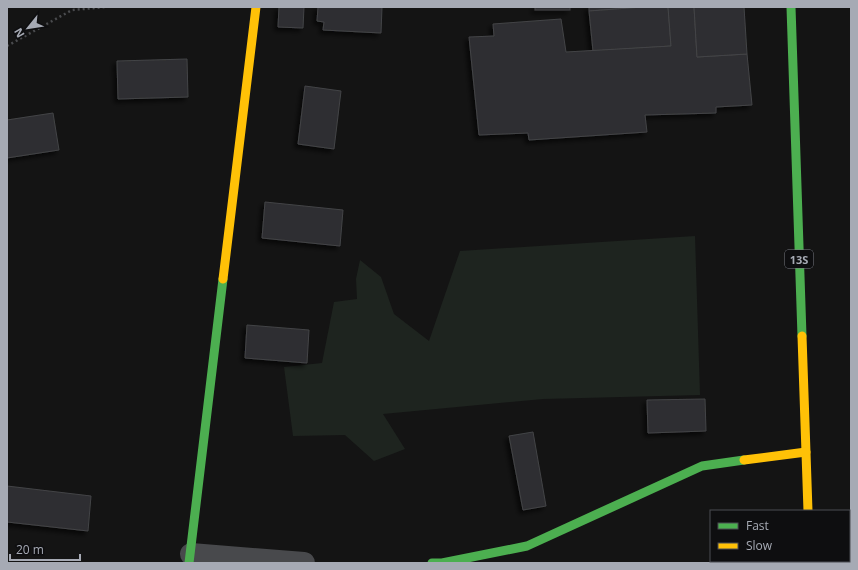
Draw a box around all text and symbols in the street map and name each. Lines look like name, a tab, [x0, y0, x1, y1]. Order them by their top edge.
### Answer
north arrow	[8, 8, 48, 48]
text: N	[10, 26, 28, 41]
road number: 13S	[785, 250, 813, 268]
legend	[710, 510, 850, 562]
text: Fast	[746, 517, 769, 534]
scale bar	[10, 536, 80, 562]
text: Slow	[746, 537, 773, 554]
text: 20 m	[16, 541, 44, 558]

